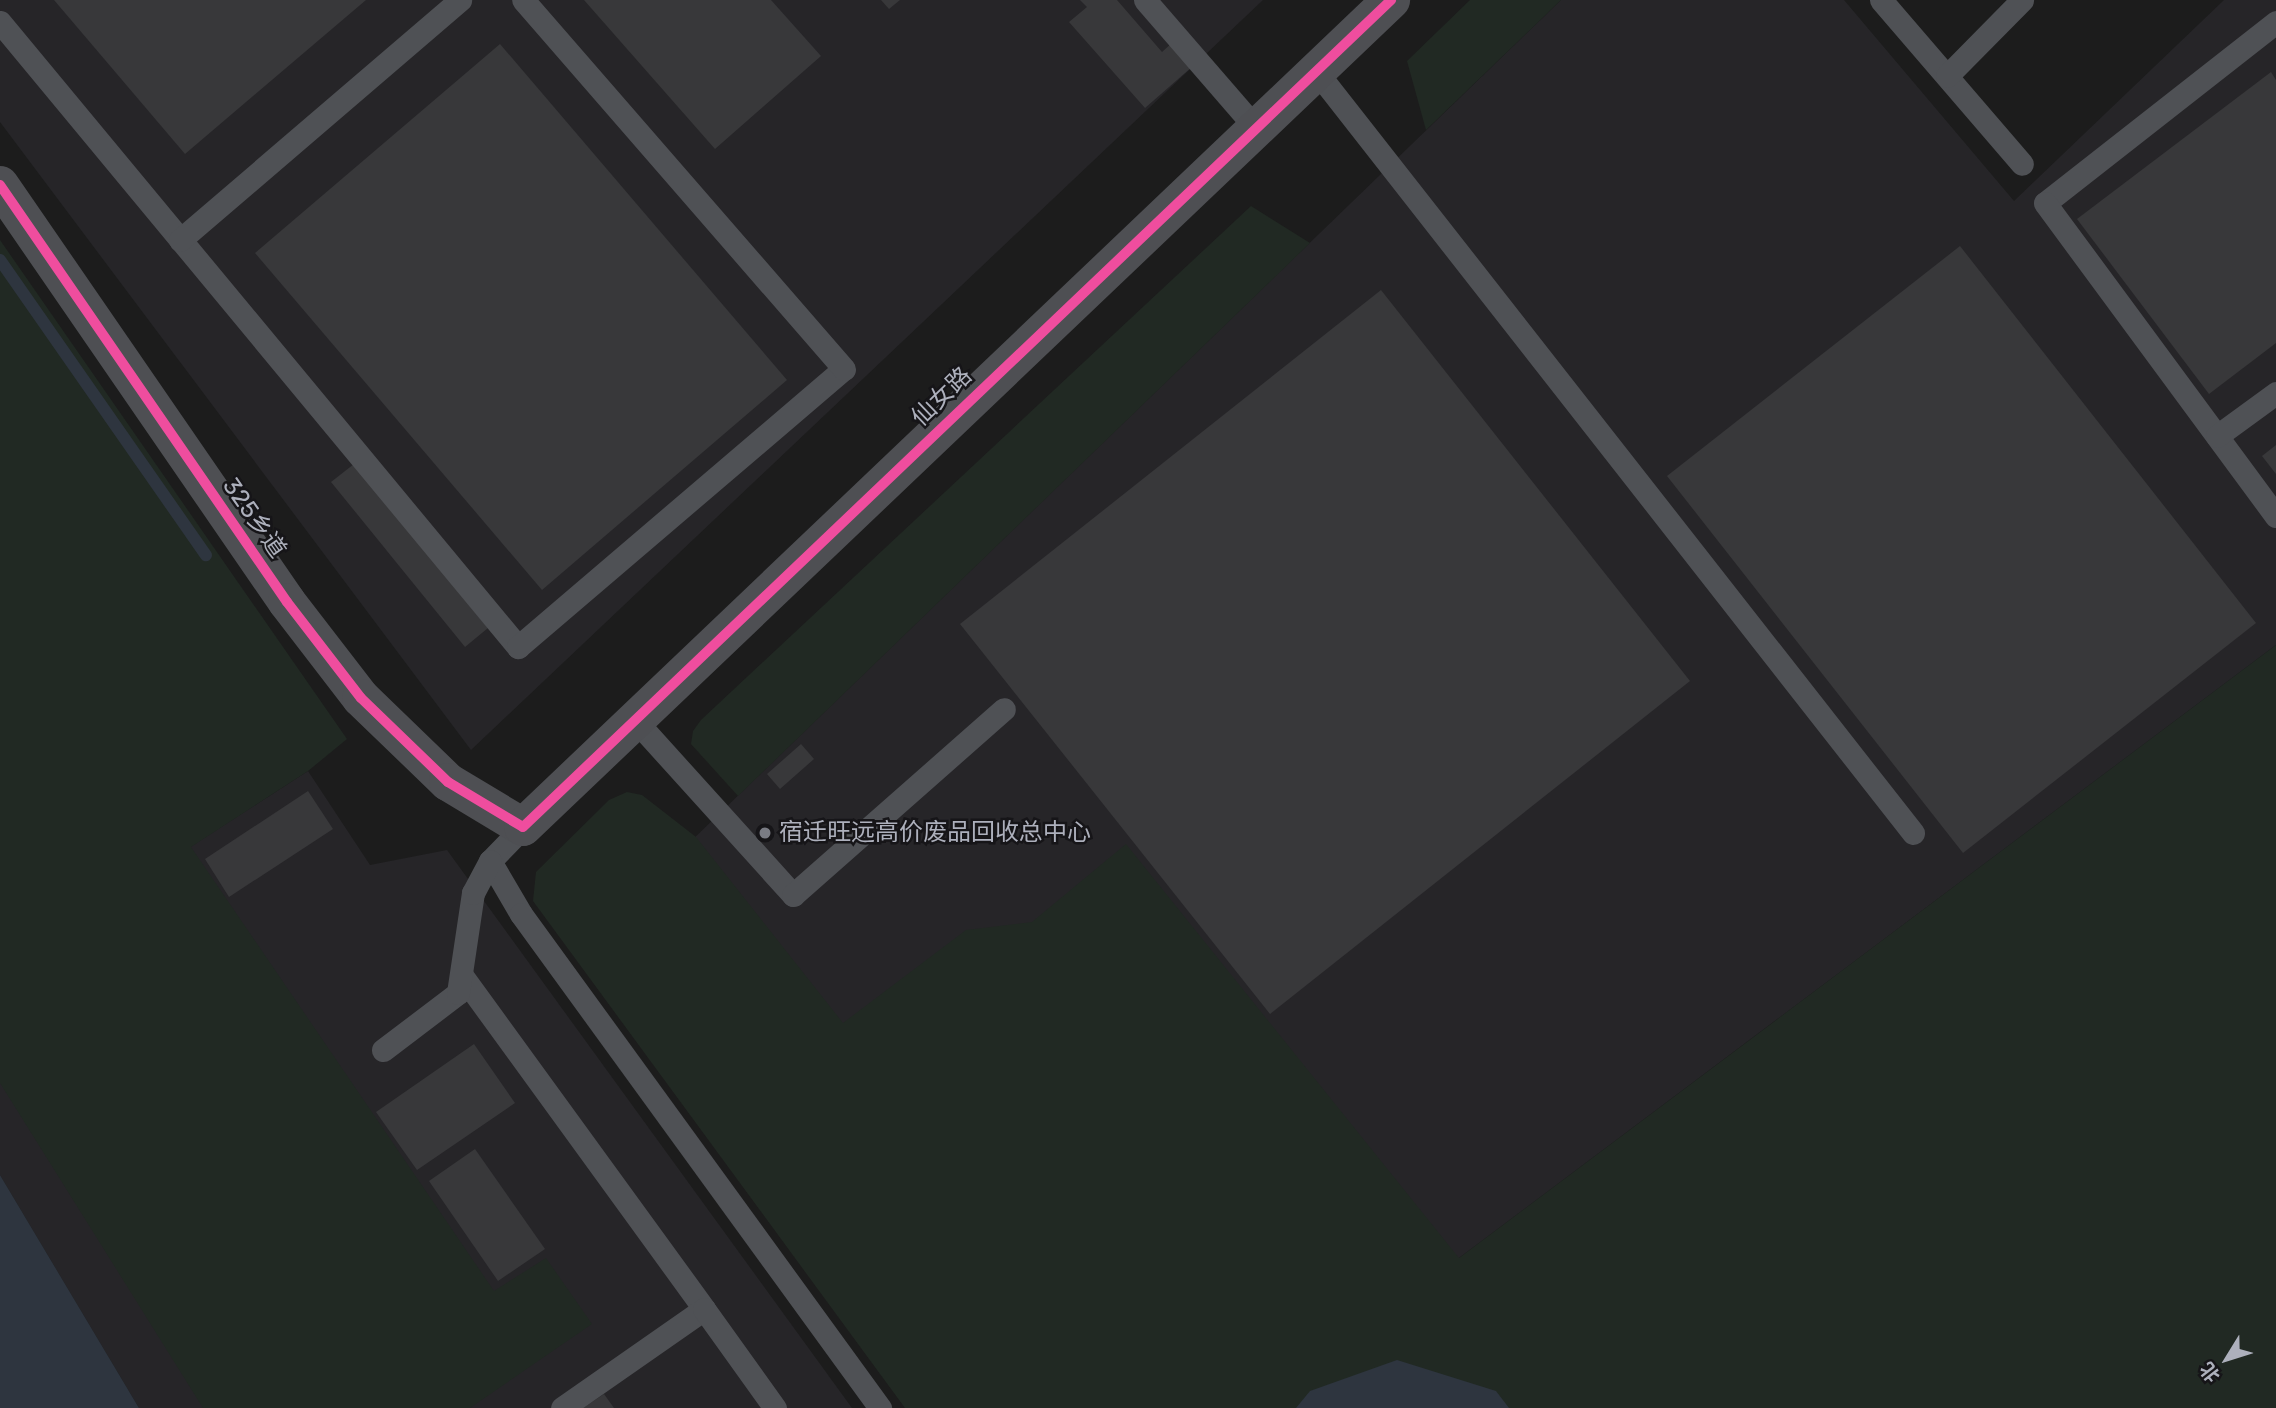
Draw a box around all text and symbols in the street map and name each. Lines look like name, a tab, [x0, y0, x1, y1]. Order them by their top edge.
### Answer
street label: 仙女路	[906, 362, 978, 432]
street label: 325乡道	[216, 473, 292, 563]
place label: 宿迁旺远高价废品回收总中心	[779, 819, 1091, 847]
marker: 宿迁旺远高价废品回收总中心	[757, 825, 773, 841]
north arrow	[2192, 1324, 2262, 1394]
text: 北	[2195, 1358, 2225, 1387]

